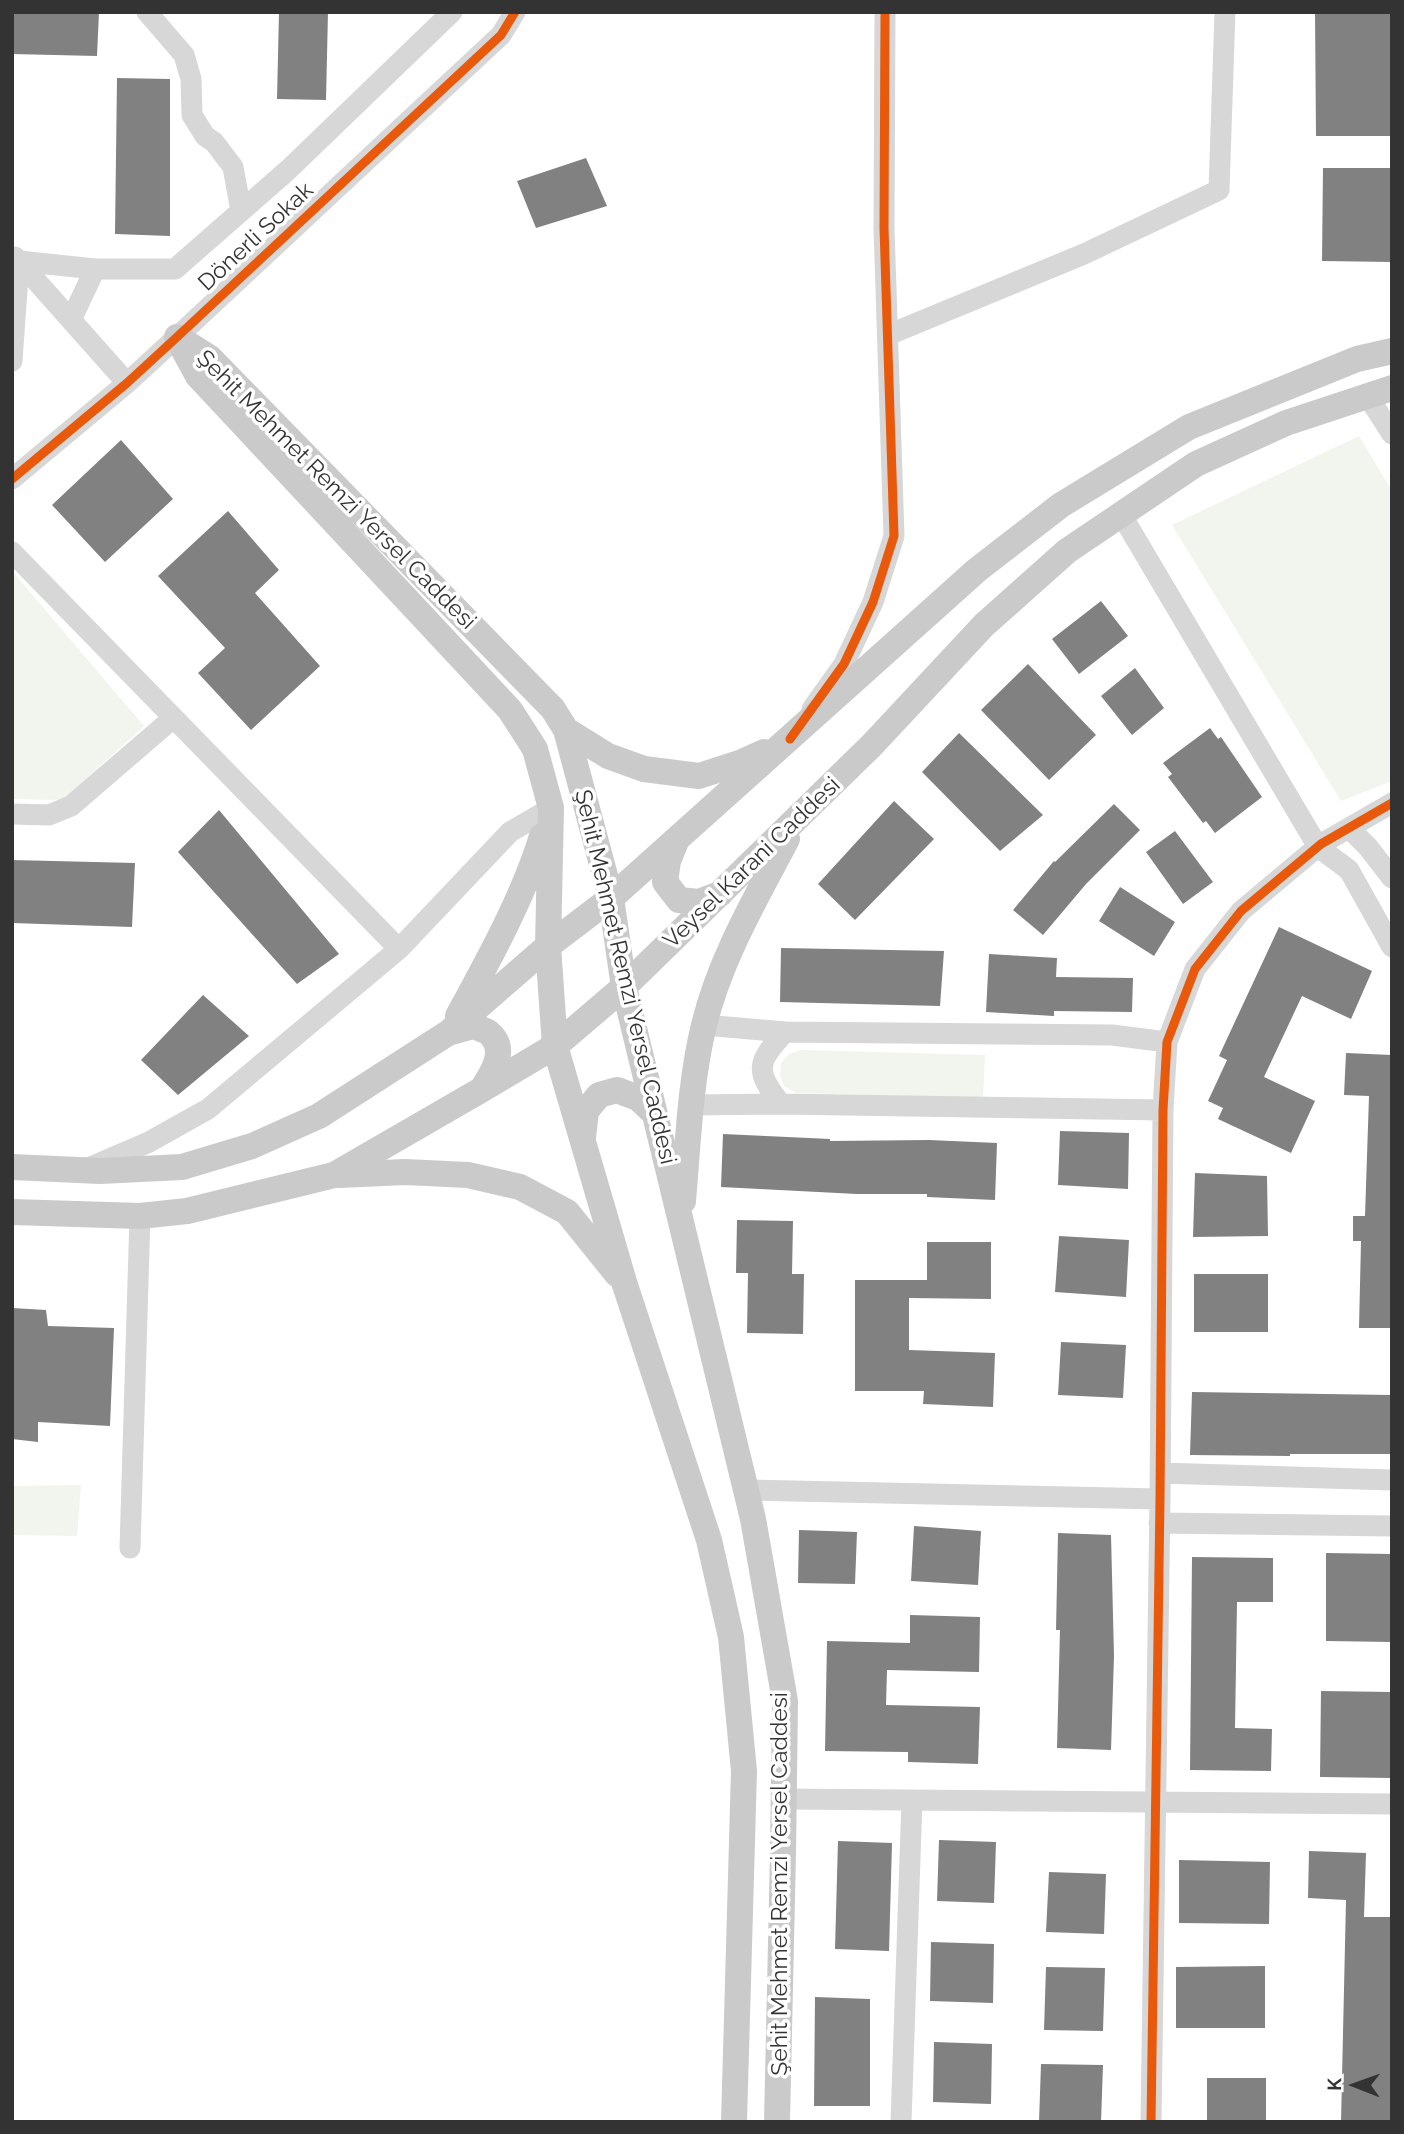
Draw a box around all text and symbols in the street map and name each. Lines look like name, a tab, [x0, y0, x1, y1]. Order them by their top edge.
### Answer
street label: Dönerli Sokak	[193, 177, 319, 297]
street label: Şehit Mehmet Remzi Yersel Caddesi	[191, 345, 481, 635]
street label: Veysel Karani Caddesi	[658, 772, 846, 954]
street label: Şehit Mehmet Remzi Yersel Caddesi	[568, 787, 682, 1167]
street label: Şehit Mehmet Remzi Yersel Caddesi	[766, 1692, 794, 2076]
north arrow	[1320, 2050, 1390, 2120]
text: K	[1323, 2078, 1345, 2091]

